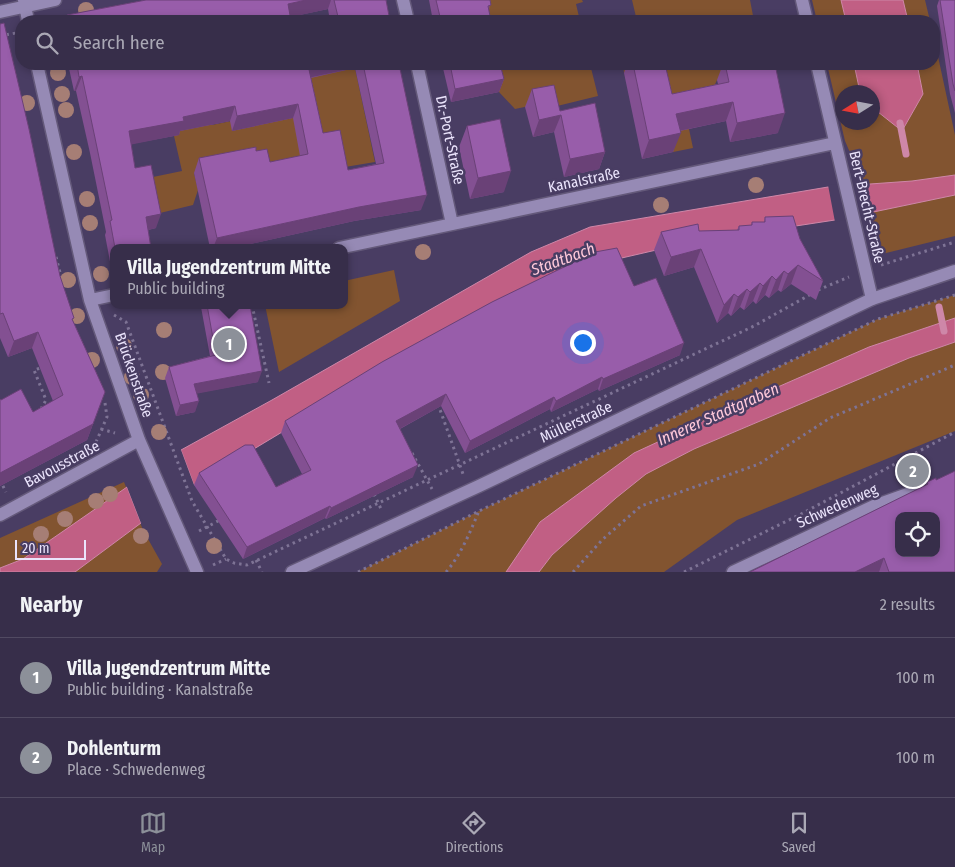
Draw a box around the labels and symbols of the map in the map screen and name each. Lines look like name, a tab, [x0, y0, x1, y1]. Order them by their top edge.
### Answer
north arrow	[835, 85, 880, 130]
street label: Dr.-Port-Straße	[432, 94, 468, 186]
street label: Bert-Brecht-Straße	[845, 149, 889, 265]
street label: Kanalstraße	[546, 164, 622, 196]
water label: Stadtbach	[527, 239, 598, 280]
pin: 1	[213, 325, 245, 363]
street label: Brückenstraße	[111, 330, 157, 420]
your location	[570, 330, 596, 356]
water label: Innerer Stadtgraben	[654, 379, 782, 449]
street label: Müllerstraße	[537, 397, 615, 447]
street label: Bavousstraße	[21, 437, 103, 491]
pin: 2	[897, 452, 929, 490]
street label: Schwedenweg	[794, 480, 880, 532]
scale bar	[15, 537, 86, 560]

